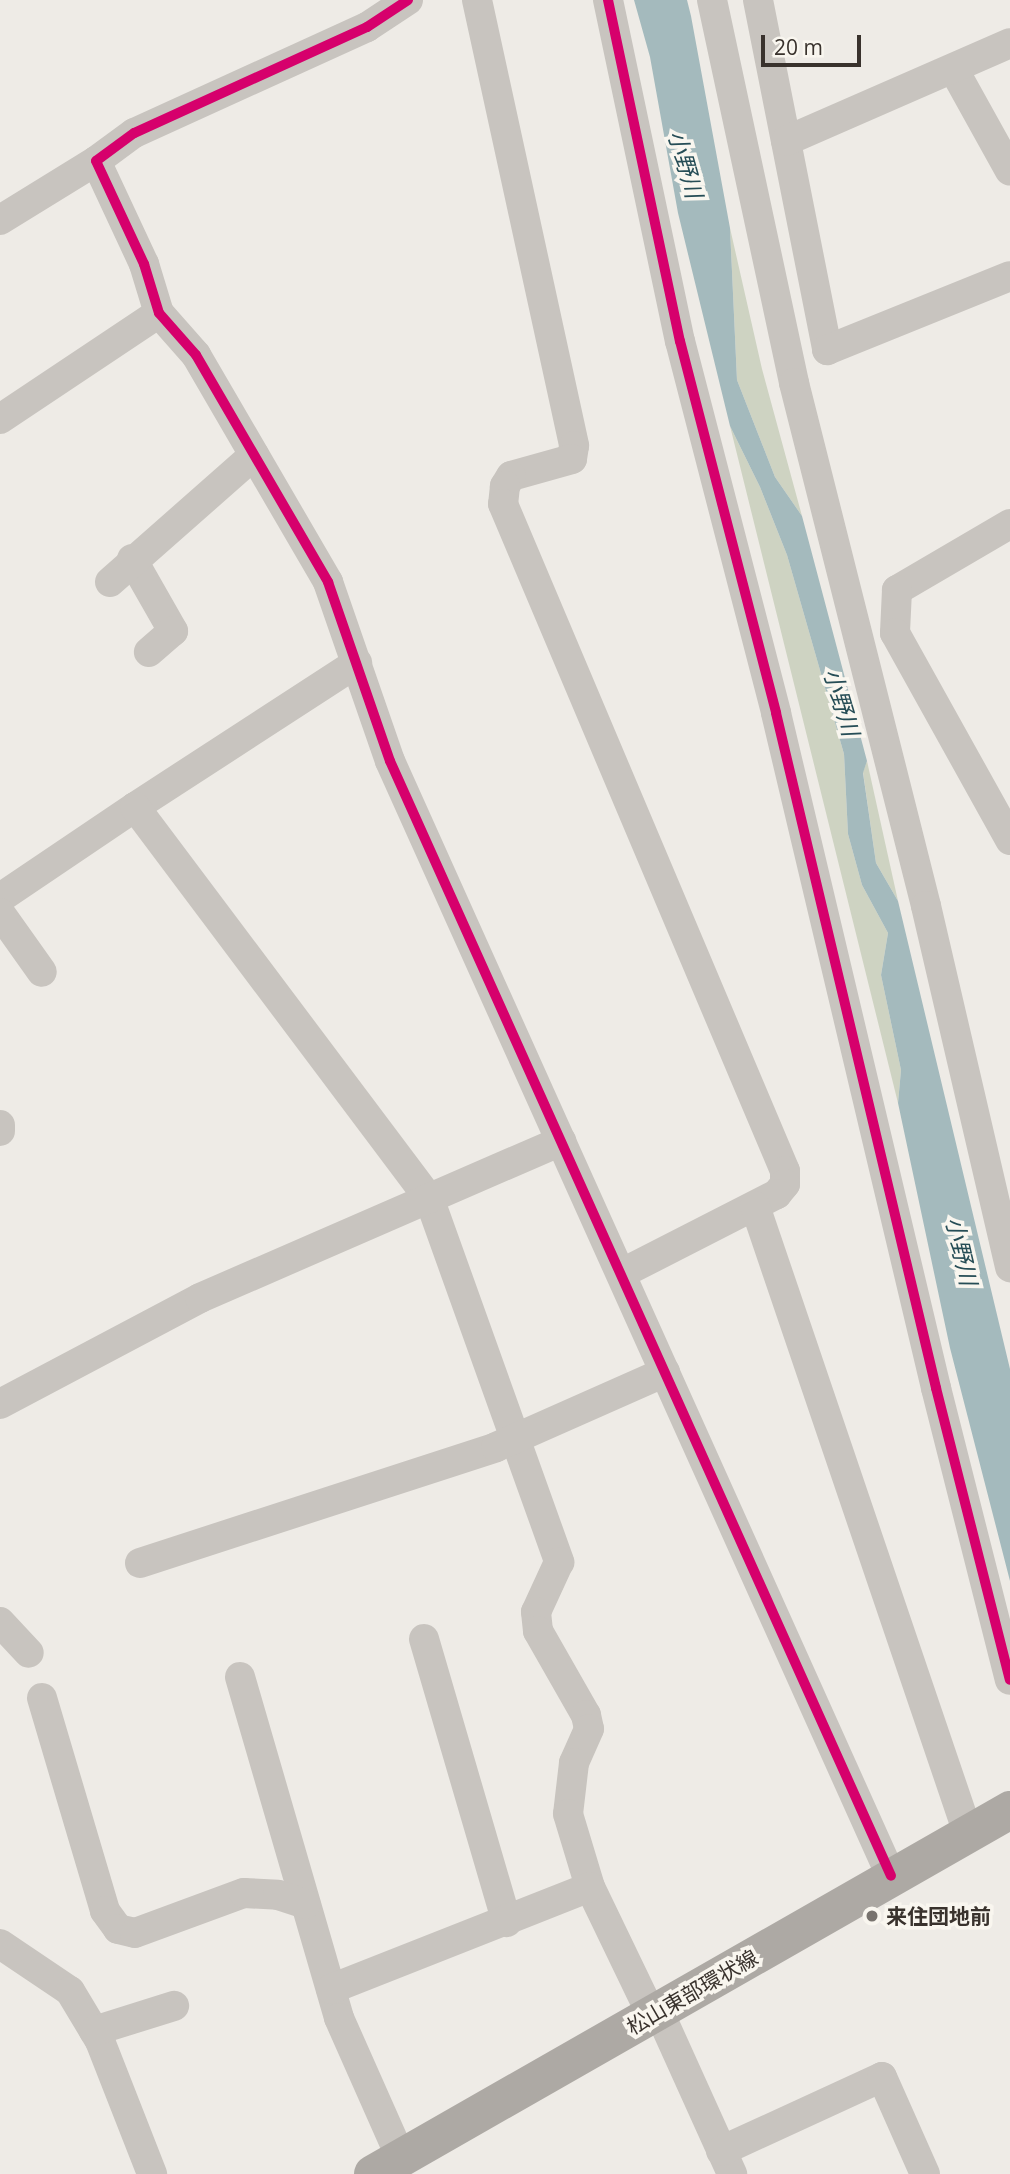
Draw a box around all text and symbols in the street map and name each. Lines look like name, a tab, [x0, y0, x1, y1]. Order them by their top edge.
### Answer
scale bar	[765, 21, 865, 65]
text: 20 m	[774, 33, 823, 61]
water label: 小野川	[663, 127, 709, 201]
water label: 小野川	[819, 665, 865, 739]
water label: 小野川	[941, 1214, 983, 1288]
place label: 来住団地前	[886, 1903, 991, 1929]
marker: 来住団地前	[864, 1908, 880, 1924]
street label: 松山東部環状線	[622, 1944, 762, 2040]

